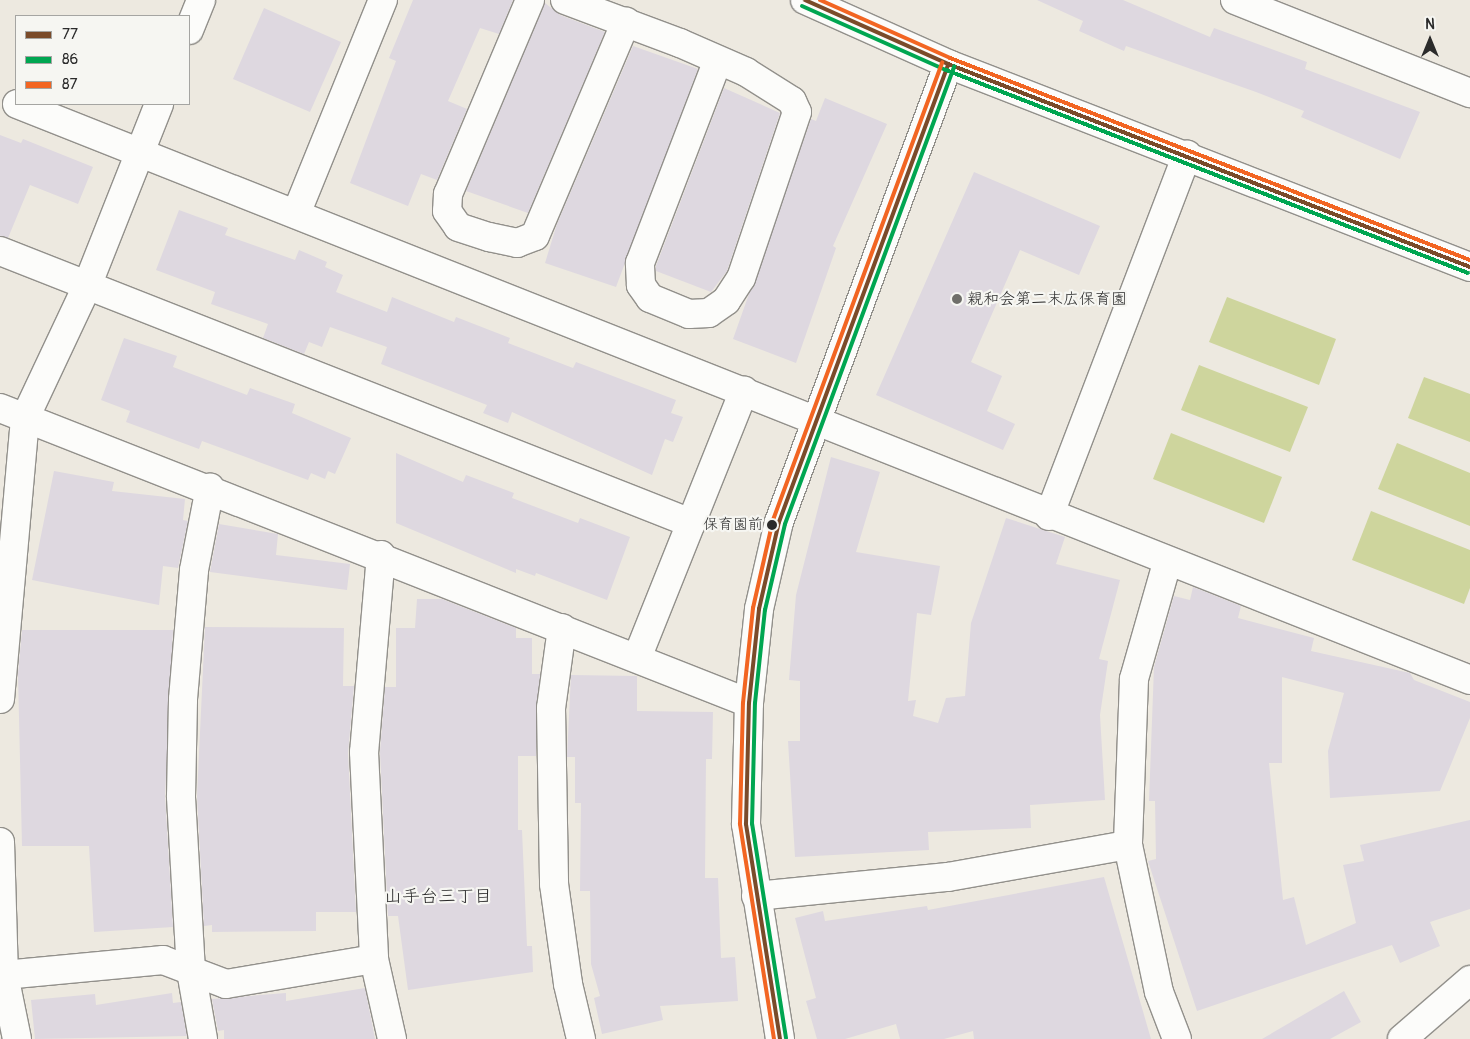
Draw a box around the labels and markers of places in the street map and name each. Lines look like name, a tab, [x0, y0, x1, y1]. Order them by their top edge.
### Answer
place label: 親和会第二末広保育園	[967, 289, 1127, 309]
marker: 親和会第二末広保育園	[951, 293, 963, 305]
place label: 保育園前	[703, 516, 763, 534]
marker: 保育園前	[767, 520, 777, 530]

